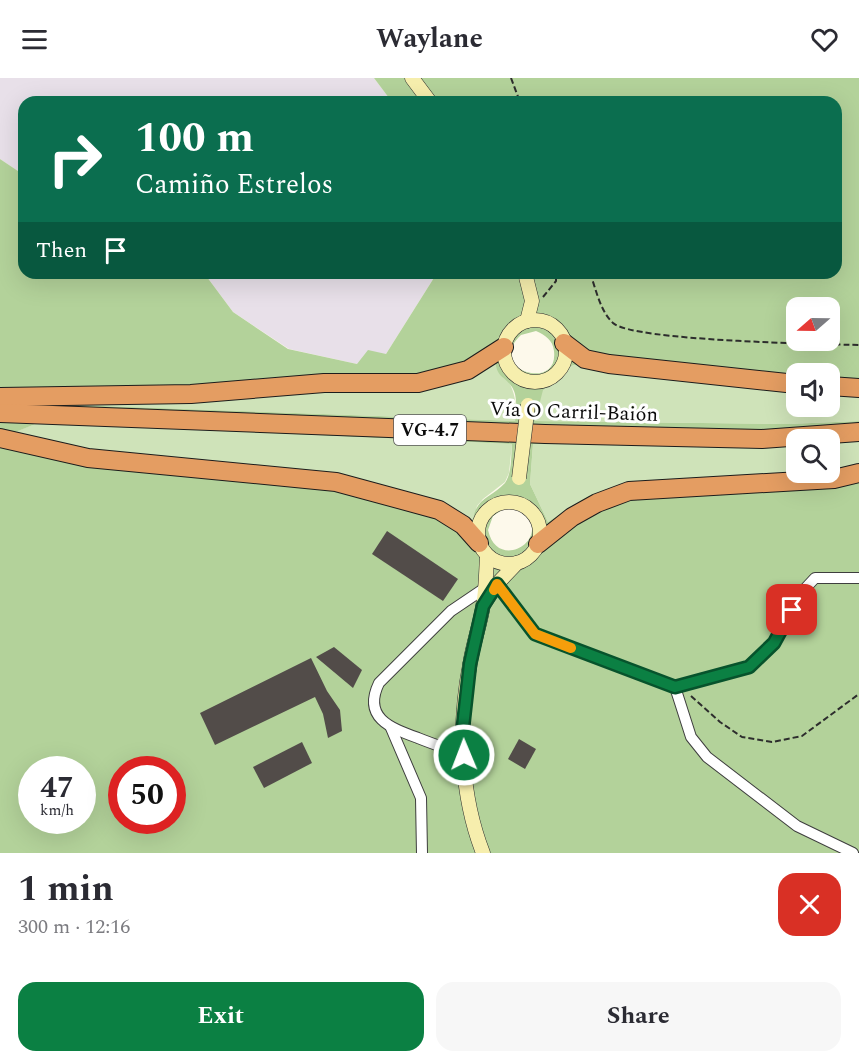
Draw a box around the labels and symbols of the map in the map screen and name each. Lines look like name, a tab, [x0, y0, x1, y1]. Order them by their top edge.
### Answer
north arrow	[786, 297, 840, 351]
street label: Vía O Carril-Baión	[489, 394, 659, 430]
road number: VG-4.7	[394, 415, 466, 445]
pin	[766, 584, 817, 635]
position arrow	[432, 723, 496, 787]
speed limit sign: 50	[108, 756, 186, 834]

